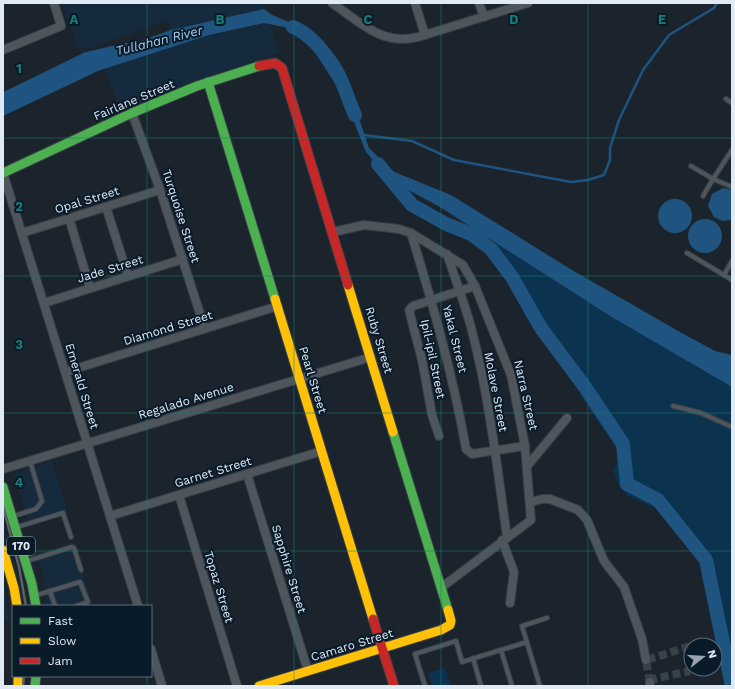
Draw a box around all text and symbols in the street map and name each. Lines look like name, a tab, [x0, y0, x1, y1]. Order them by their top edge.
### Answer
text: A	[70, 12, 79, 27]
text: B	[216, 12, 225, 27]
text: C	[364, 12, 373, 27]
text: D	[509, 12, 519, 27]
text: E	[658, 12, 666, 27]
water label: Tullahan River	[114, 22, 205, 59]
text: 1	[16, 61, 22, 76]
street label: Fairlane Street	[91, 77, 177, 123]
street label: Turquoise Street	[159, 168, 203, 264]
street label: Opal Street	[53, 184, 121, 216]
text: 2	[15, 199, 23, 214]
street label: Jade Street	[75, 252, 145, 286]
street label: Yakal Street	[440, 304, 470, 374]
street label: Ruby Street	[362, 305, 396, 375]
street label: Diamond Street	[122, 308, 214, 348]
street label: Ipil-ipil Street	[418, 318, 448, 400]
text: 3	[15, 337, 23, 352]
street label: Emerald Street	[62, 341, 102, 431]
street label: Pearl Street	[296, 345, 330, 415]
street label: Molave Street	[481, 351, 511, 433]
street label: Narra Street	[511, 358, 541, 432]
street label: Regalado Avenue	[137, 380, 236, 422]
street label: Garnet Street	[173, 454, 253, 490]
text: 4	[15, 475, 24, 490]
street label: Sapphire Street	[269, 523, 309, 615]
road number: 170	[7, 537, 35, 555]
street label: Topaz Street	[201, 550, 237, 624]
legend	[12, 605, 152, 677]
text: Fast	[48, 614, 73, 628]
street label: Camaro Street	[309, 626, 395, 664]
text: Slow	[48, 634, 76, 648]
north arrow	[683, 637, 723, 677]
text: N	[705, 648, 719, 660]
text: Jam	[48, 654, 73, 668]

